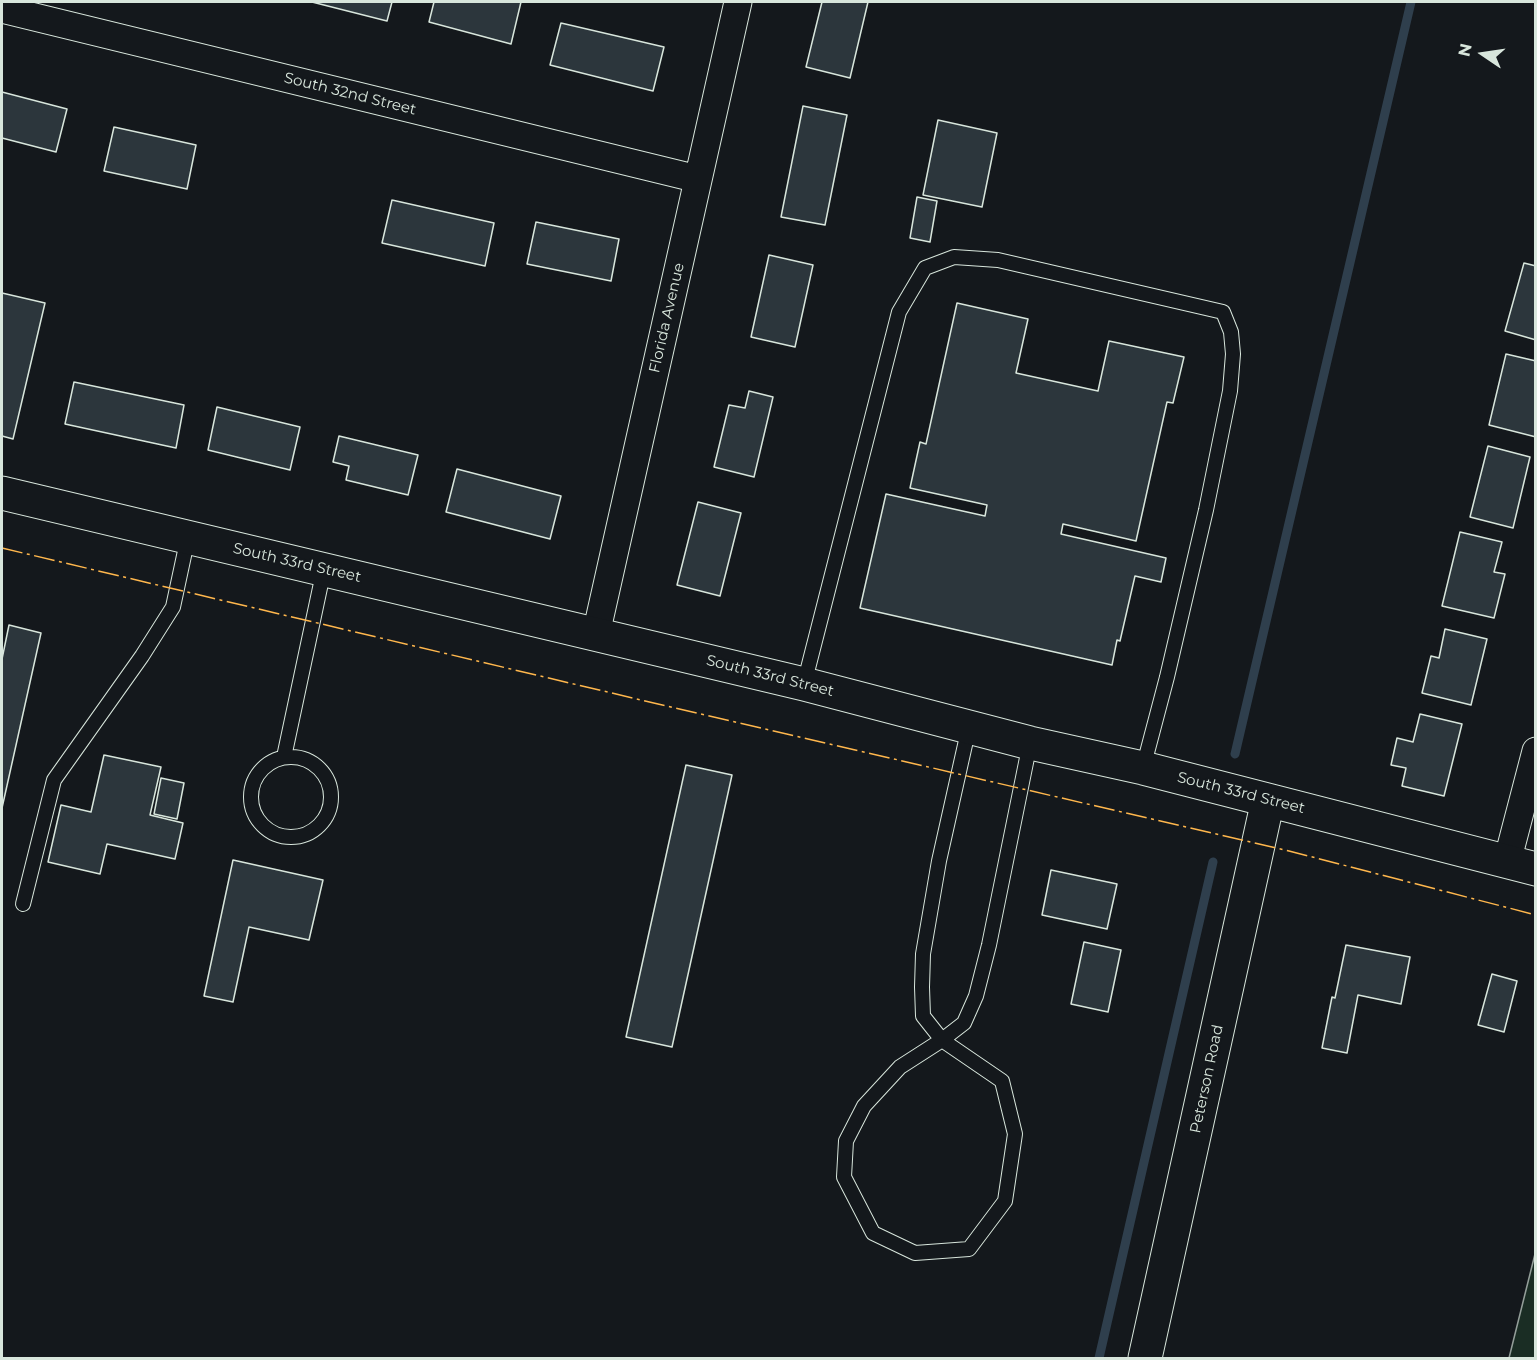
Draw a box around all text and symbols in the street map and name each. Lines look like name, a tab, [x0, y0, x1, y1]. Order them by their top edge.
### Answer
north arrow	[1453, 24, 1513, 84]
text: N	[1454, 41, 1476, 58]
street label: South 32nd Street	[282, 69, 418, 119]
street label: Florida Avenue	[646, 261, 688, 375]
street label: South 33rd Street	[231, 539, 363, 587]
street label: South 33rd Street	[704, 651, 836, 701]
street label: South 33rd Street	[1175, 768, 1307, 818]
street label: Peterson Road	[1187, 1023, 1227, 1135]

